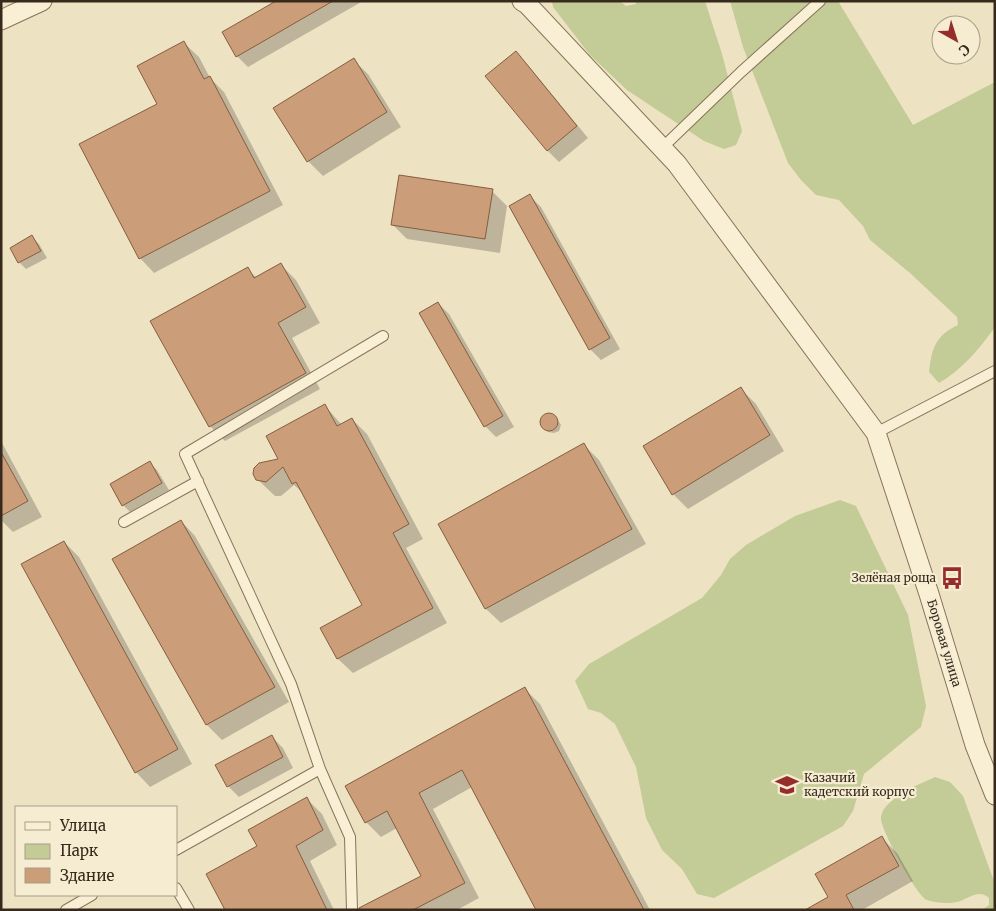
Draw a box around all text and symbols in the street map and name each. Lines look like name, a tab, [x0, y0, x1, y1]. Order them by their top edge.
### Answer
north arrow	[931, 15, 981, 65]
text: С	[955, 40, 973, 60]
bus stop icon: Зелёная роща	[939, 565, 965, 591]
place label: Зелёная роща	[852, 570, 937, 585]
street label: Боровая улица	[924, 597, 965, 689]
place label: Казачий кадетский корпус	[804, 770, 915, 799]
school or university icon: Казачий кадетский корпус	[774, 772, 800, 798]
legend	[15, 806, 178, 896]
text: Улица	[59, 816, 106, 835]
text: Парк	[60, 841, 99, 860]
text: Здание	[60, 866, 114, 885]

